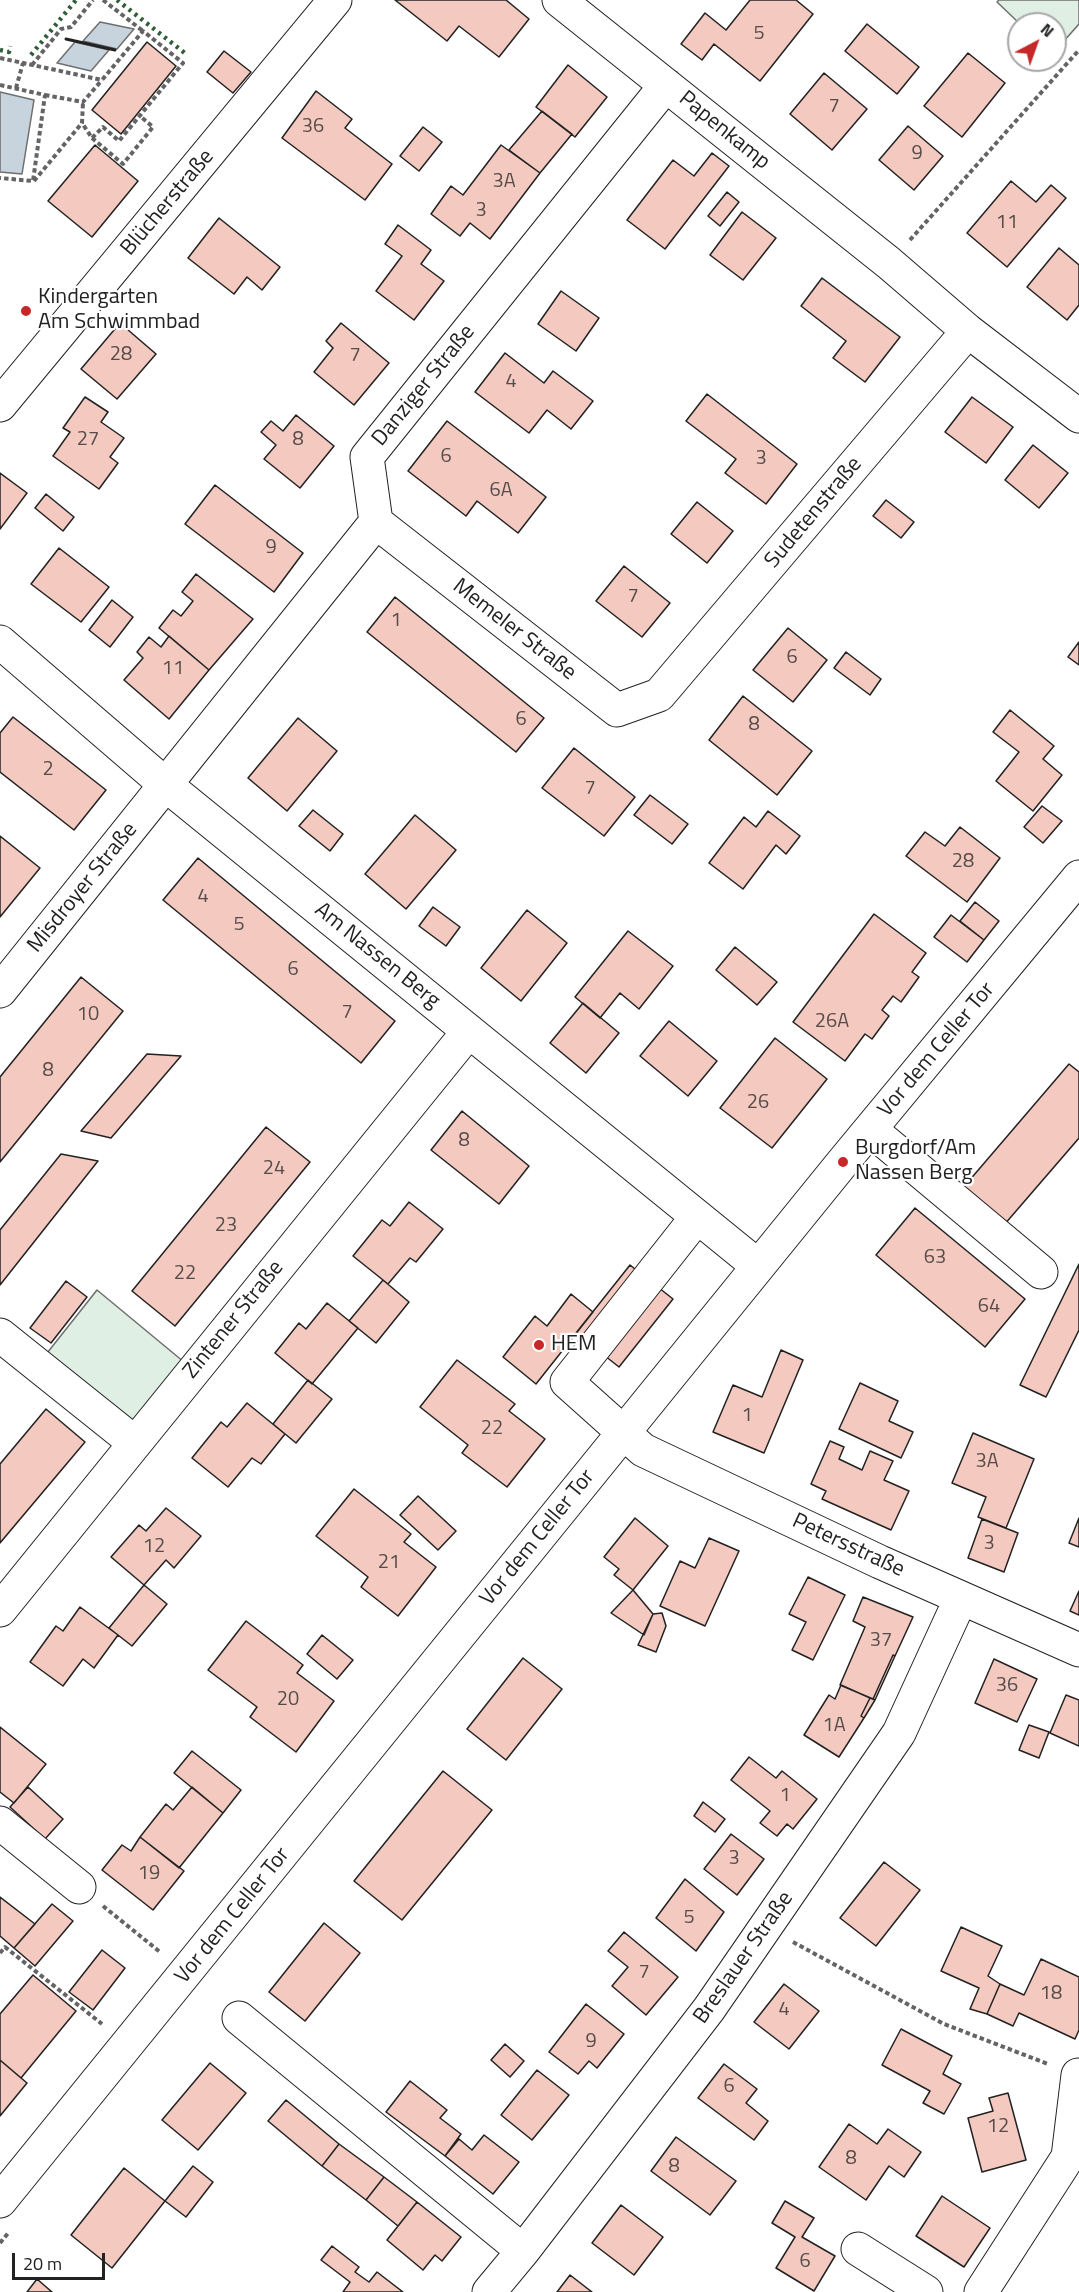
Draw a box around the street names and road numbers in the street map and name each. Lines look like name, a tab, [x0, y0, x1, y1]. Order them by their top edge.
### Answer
street label: Papenkamp	[673, 86, 775, 176]
street label: Blücherstraße	[116, 144, 220, 262]
street label: Danziger Straße	[367, 320, 481, 452]
street label: Sudetenstraße	[760, 452, 868, 574]
street label: Memeler Straße	[447, 574, 581, 686]
street label: Misdroyer Straße	[22, 818, 144, 958]
street label: Am Nassen Berg	[309, 897, 445, 1015]
street label: Vor dem Celler Tor	[873, 977, 1001, 1123]
street label: Zintener Straße	[178, 1256, 290, 1384]
street label: Vor dem Celler Tor	[475, 1465, 601, 1611]
street label: Petersstraße	[788, 1508, 908, 1584]
street label: Vor dem Celler Tor	[170, 1843, 296, 1989]
street label: Breslauer Straße	[689, 1887, 799, 2029]

